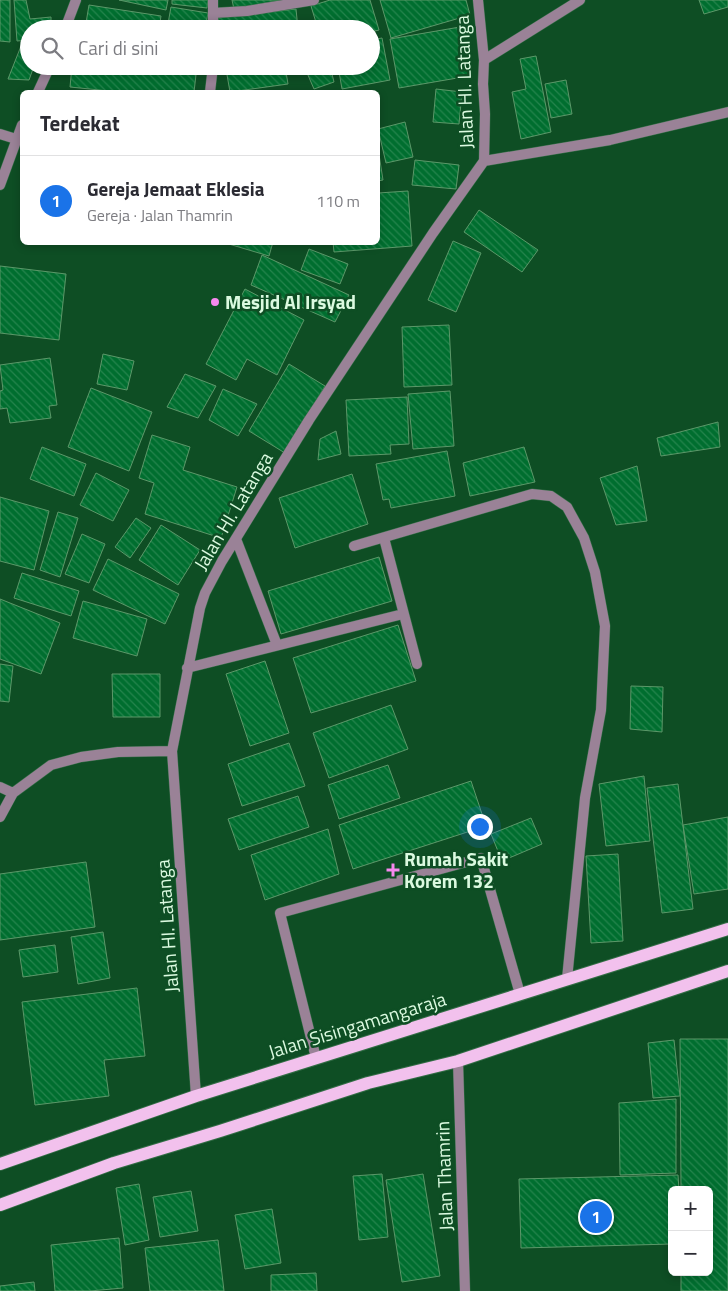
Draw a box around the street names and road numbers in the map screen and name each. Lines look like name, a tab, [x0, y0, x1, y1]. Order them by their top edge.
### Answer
street label: Jalan HI. Latanga	[447, 14, 480, 149]
street label: Jalan HI. Latanga	[186, 446, 280, 575]
street label: Jalan HI. Latanga	[147, 858, 186, 994]
street label: Jalan Sisingamangaraja	[264, 983, 450, 1065]
street label: Jalan Thamrin	[427, 1121, 460, 1231]

